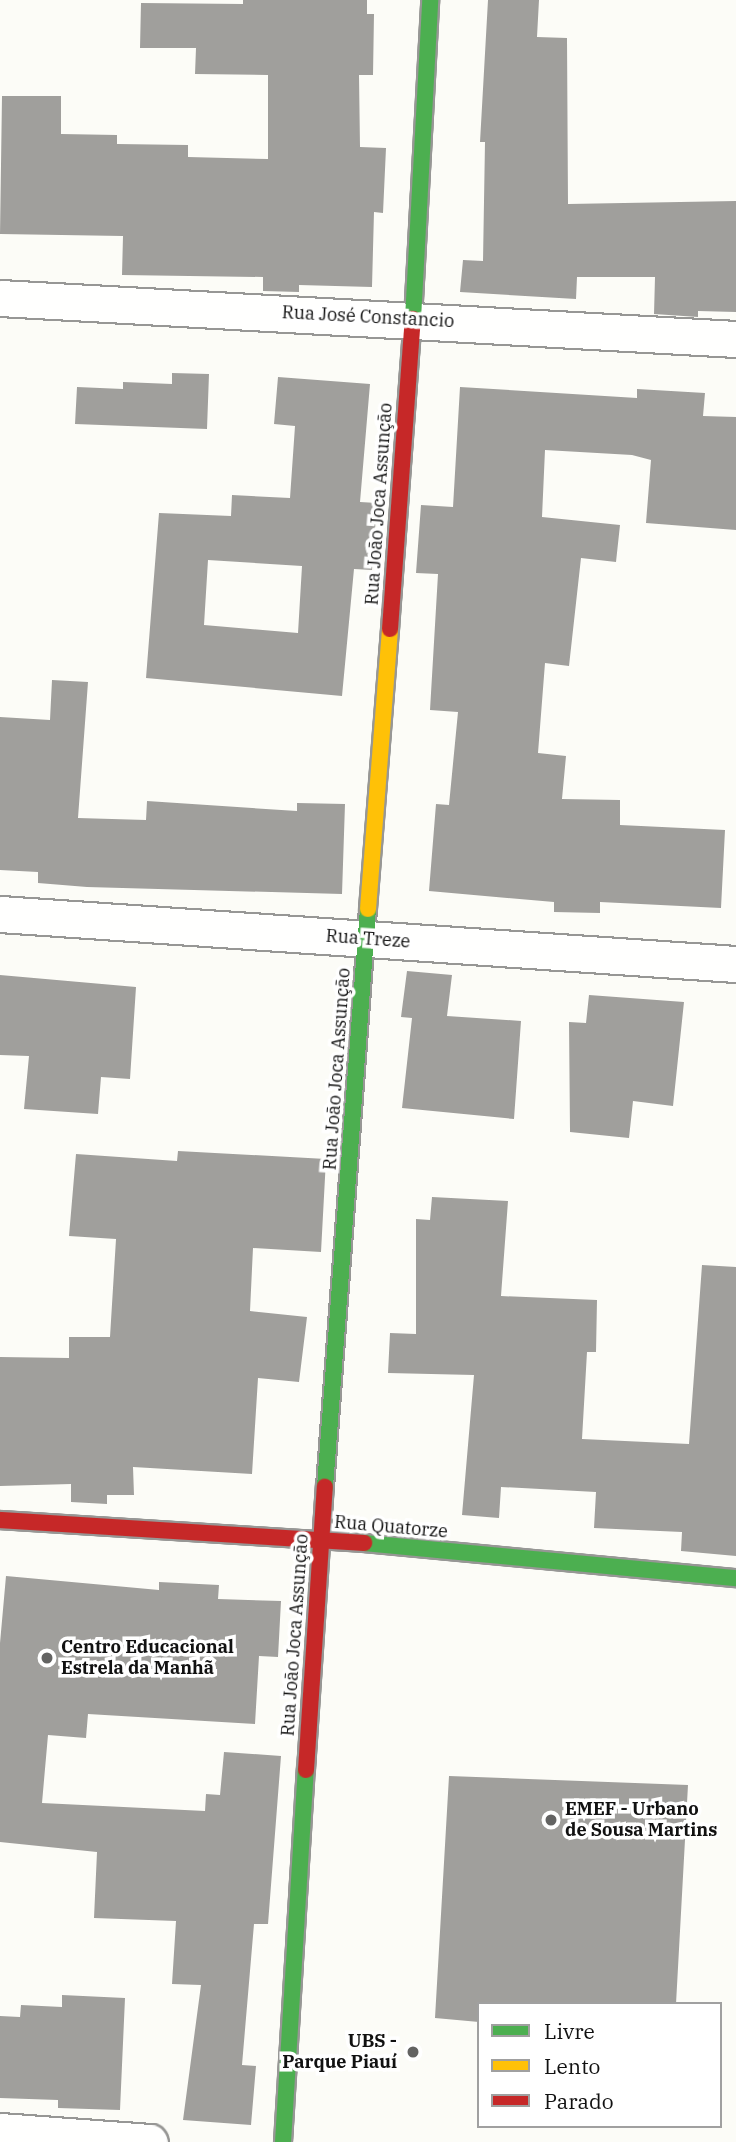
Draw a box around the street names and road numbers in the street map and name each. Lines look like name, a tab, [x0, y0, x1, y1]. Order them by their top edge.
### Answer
street label: Rua José Constancio	[281, 302, 455, 332]
street label: Rua João Joca Assunção	[361, 402, 397, 606]
street label: Rua Treze	[325, 925, 411, 953]
street label: Rua João Joca Assunção	[319, 967, 355, 1171]
street label: Rua Quatorze	[333, 1511, 449, 1543]
street label: Rua João Joca Assunção	[277, 1533, 313, 1737]

